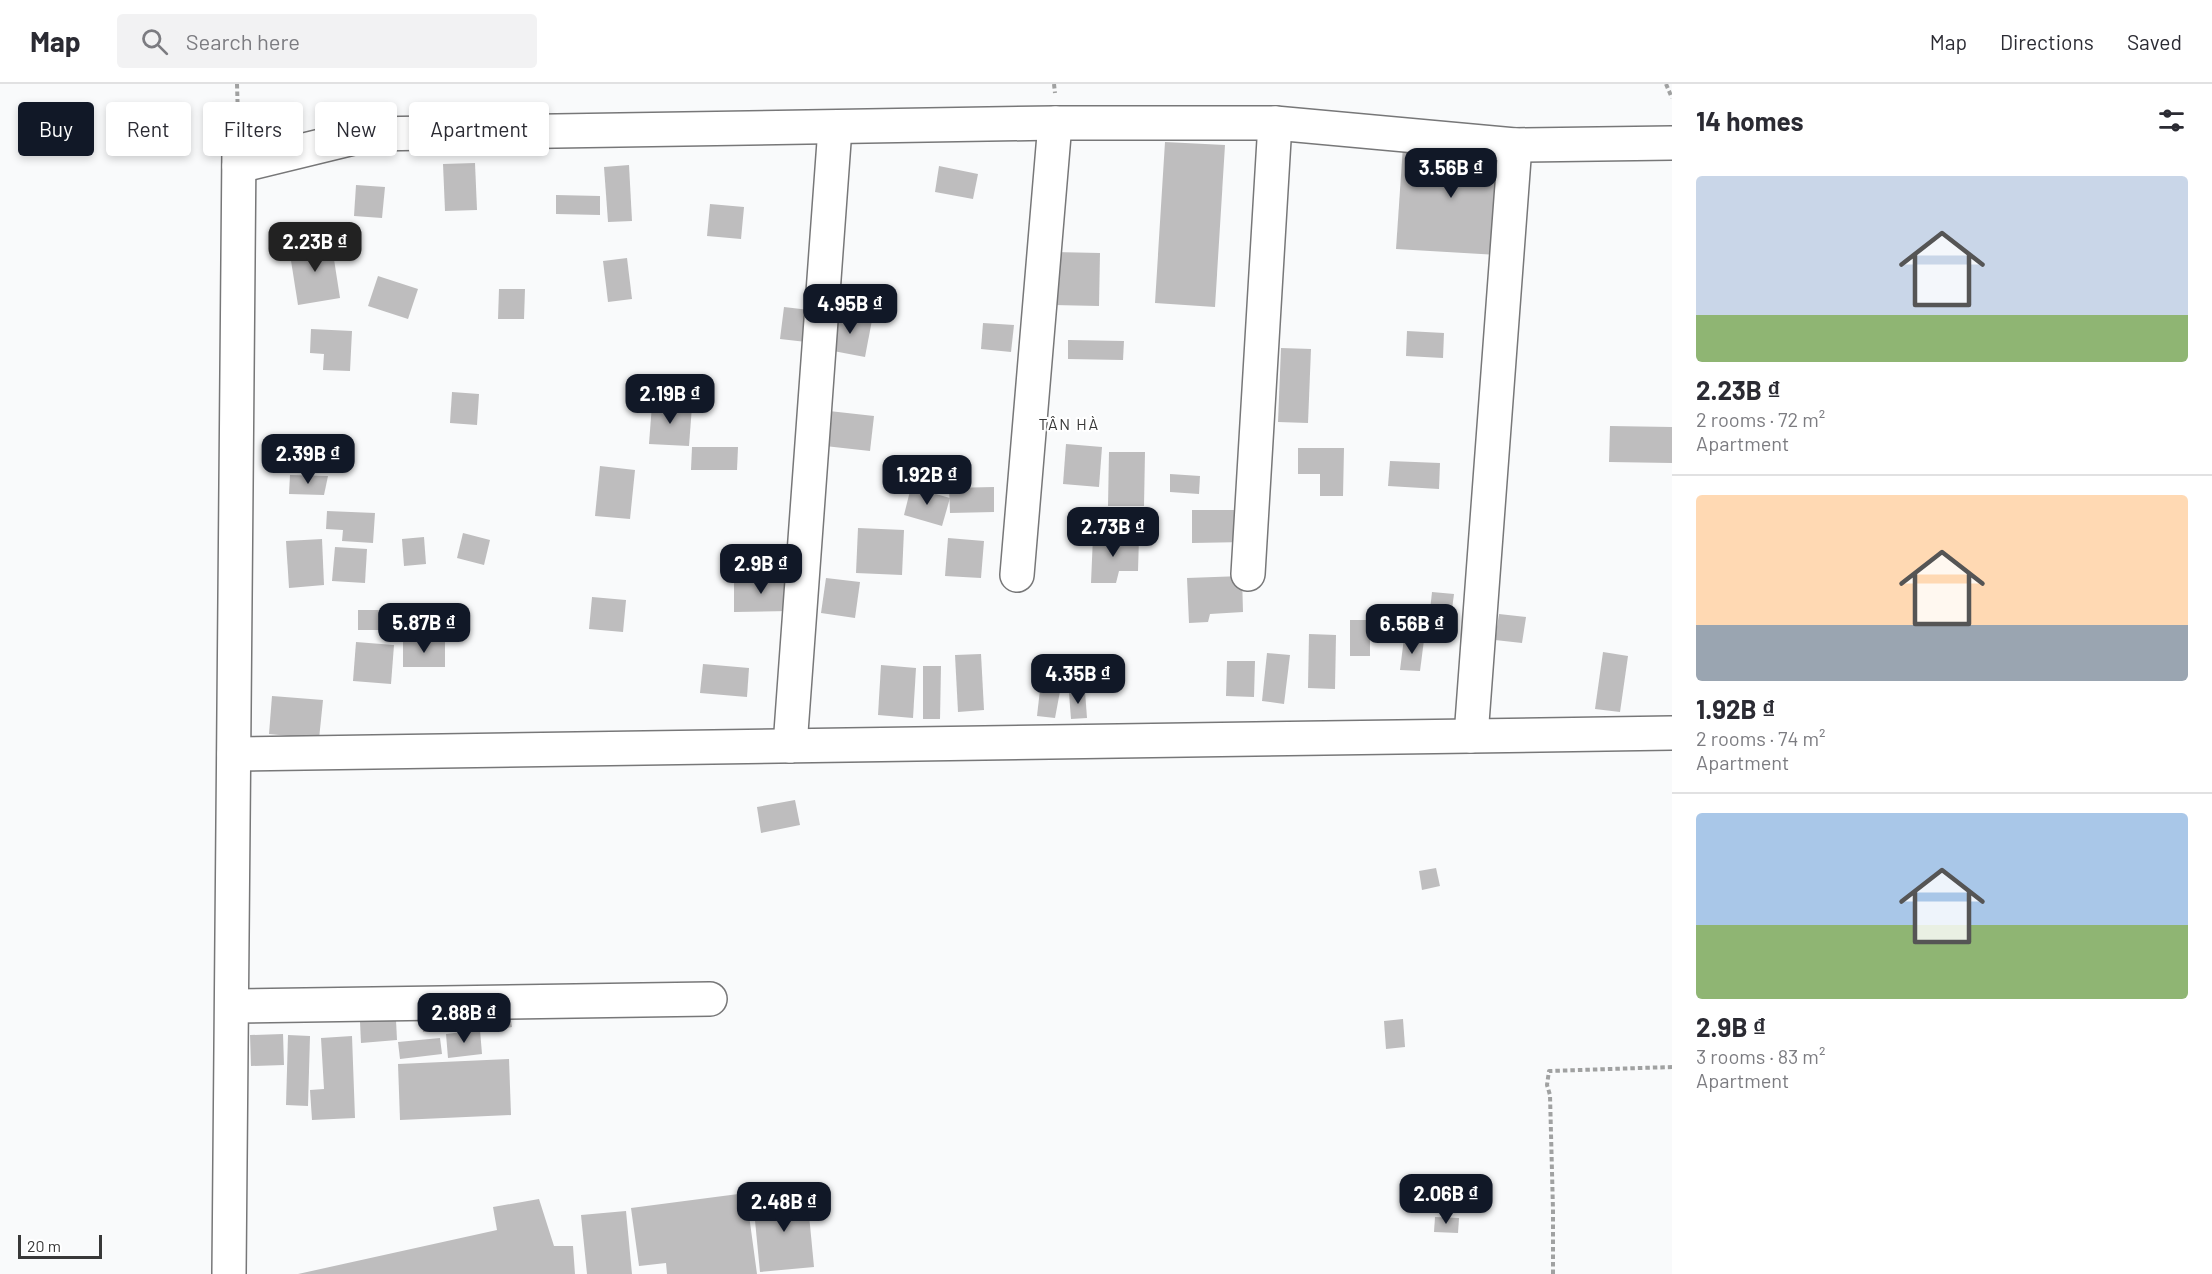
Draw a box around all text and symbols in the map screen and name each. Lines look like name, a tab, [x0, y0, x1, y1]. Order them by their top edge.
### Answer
search box	[117, 14, 537, 68]
text: Map	[30, 24, 81, 58]
icon: search	[138, 25, 171, 58]
text: Search here	[186, 28, 300, 54]
text: Map	[1930, 29, 1967, 54]
text: Directions	[2000, 29, 2094, 54]
text: Saved	[2127, 29, 2182, 54]
chip: Buy	[18, 102, 94, 156]
chip: Rent	[106, 102, 191, 156]
chip: Filters	[203, 102, 303, 156]
chip: New	[315, 102, 397, 156]
chip: Apartment	[409, 102, 549, 156]
icon: filters	[2155, 104, 2188, 137]
text: 14 homes	[1696, 105, 1803, 136]
pin: 3.56B ₫	[1396, 148, 1506, 199]
text: 3.56B ₫	[1419, 155, 1483, 179]
icon: home	[1888, 215, 1996, 323]
pin: 2.23B ₫	[260, 222, 370, 273]
text: 2.23B ₫	[283, 229, 347, 253]
pin: 4.95B ₫	[795, 284, 905, 335]
text: 4.95B ₫	[817, 291, 883, 315]
pin: 2.19B ₫	[615, 374, 725, 425]
text: 2.23B ₫	[1696, 374, 1780, 405]
text: 2.19B ₫	[640, 381, 700, 405]
text: 2 rooms · 72 m²	[1696, 407, 1825, 431]
district label: TÂN HÀ	[1038, 414, 1100, 433]
text: Apartment	[1696, 431, 1789, 455]
pin: 2.39B ₫	[253, 434, 363, 485]
text: 2.39B ₫	[276, 441, 340, 465]
pin: 1.92B ₫	[872, 455, 982, 506]
text: 1.92B ₫	[897, 462, 957, 486]
pin: 2.73B ₫	[1058, 507, 1168, 558]
text: 2.73B ₫	[1081, 514, 1145, 538]
icon: home	[1888, 534, 1996, 642]
pin: 2.9B ₫	[712, 544, 810, 595]
text: 2.9B ₫	[734, 551, 788, 575]
pin: 5.87B ₫	[369, 603, 479, 654]
pin: 6.56B ₫	[1357, 604, 1467, 655]
text: 5.87B ₫	[392, 610, 456, 634]
text: 6.56B ₫	[1380, 611, 1444, 635]
pin: 4.35B ₫	[1023, 654, 1133, 705]
text: 4.35B ₫	[1045, 661, 1111, 685]
text: 1.92B ₫	[1696, 693, 1775, 724]
text: 2 rooms · 74 m²	[1696, 726, 1826, 750]
text: Apartment	[1696, 750, 1789, 774]
icon: home	[1888, 852, 1996, 960]
pin: 2.88B ₫	[409, 993, 519, 1044]
text: 2.88B ₫	[432, 1000, 496, 1024]
text: 2.9B ₫	[1696, 1011, 1766, 1042]
text: 3 rooms · 83 m²	[1696, 1044, 1825, 1068]
text: Apartment	[1696, 1068, 1789, 1092]
pin: 2.06B ₫	[1391, 1174, 1501, 1225]
text: 2.06B ₫	[1414, 1181, 1478, 1205]
pin: 2.48B ₫	[729, 1182, 839, 1233]
text: 2.48B ₫	[751, 1189, 817, 1213]
scale bar	[18, 1232, 102, 1260]
text: 20 m	[27, 1236, 61, 1255]

